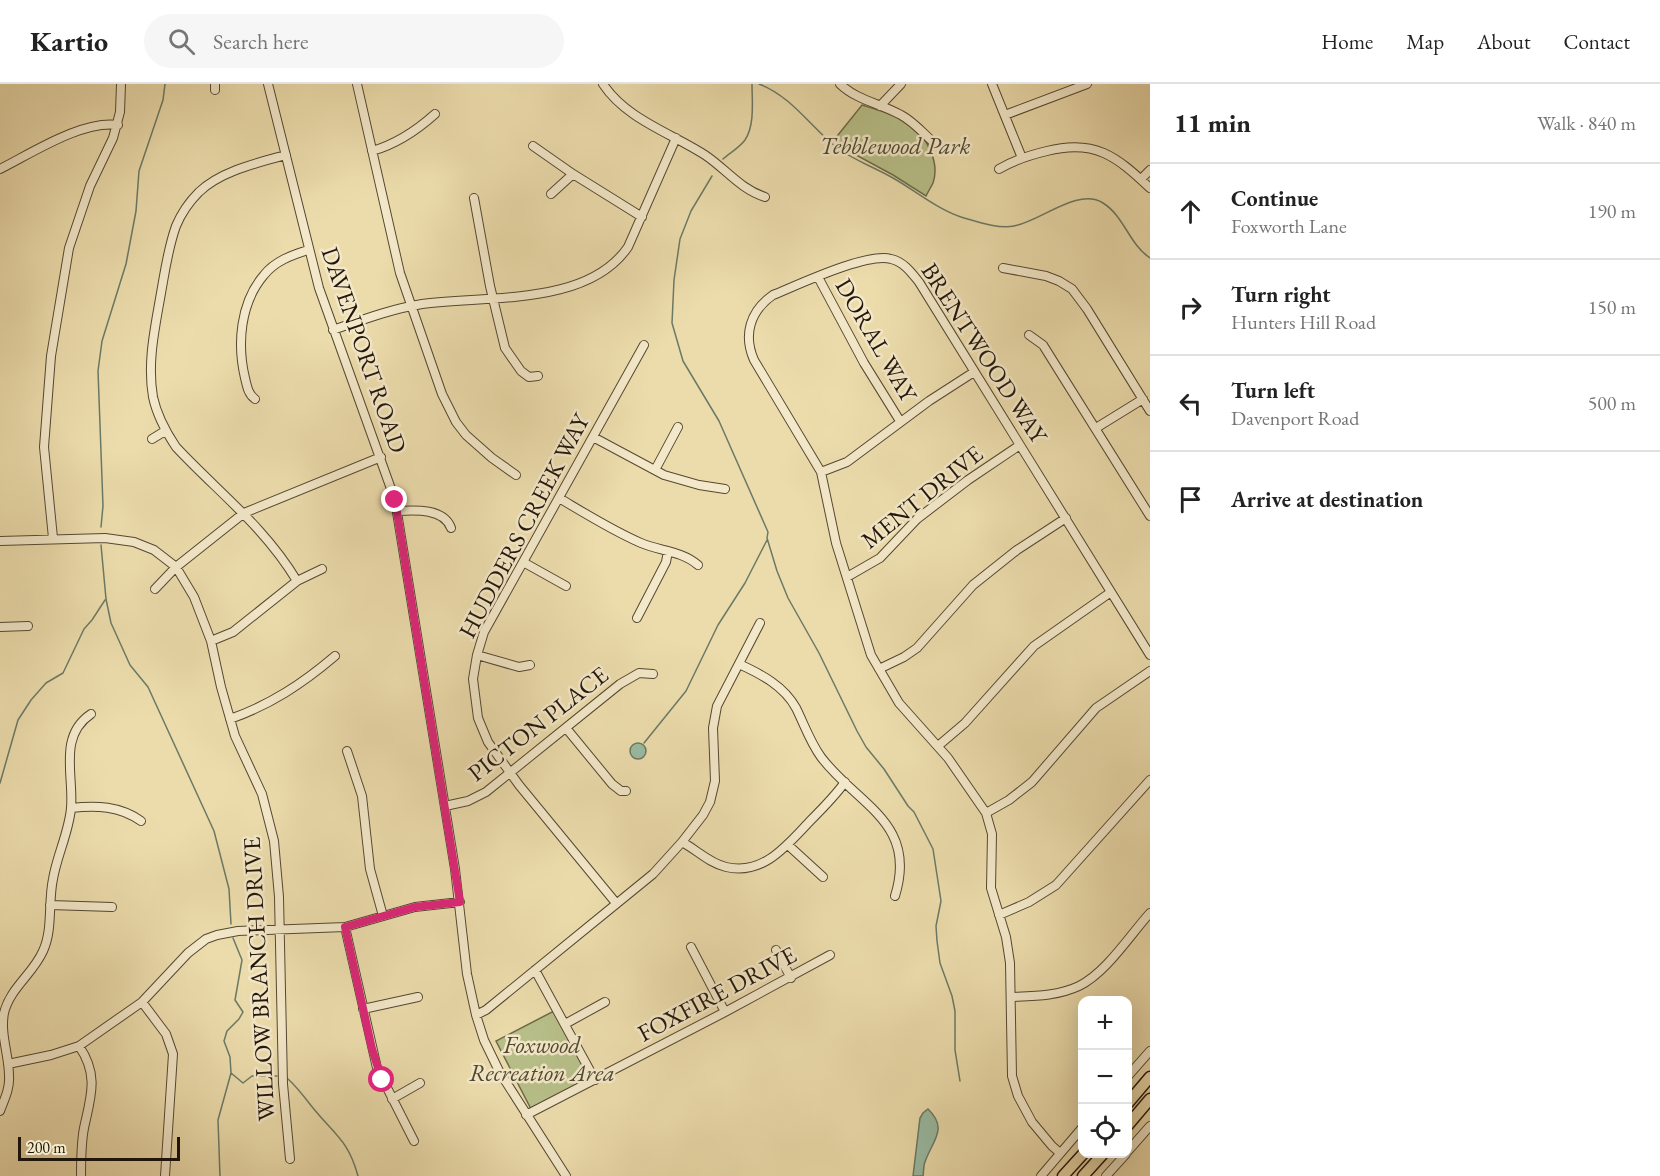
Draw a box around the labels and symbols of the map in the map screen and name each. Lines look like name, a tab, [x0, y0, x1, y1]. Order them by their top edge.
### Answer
park label: Tebblewood Park	[820, 130, 970, 161]
street label: DAVENPORT ROAD	[315, 243, 414, 457]
street label: BRENTWOOD WAY	[915, 257, 1055, 450]
street label: DORAL WAY	[829, 272, 925, 408]
street label: HUDDERS CREEK WAY	[451, 407, 596, 643]
street label: MENT DRIVE	[854, 438, 989, 555]
route end	[381, 486, 407, 512]
street label: PICTON PLACE	[461, 659, 614, 788]
street label: WILLOW BRANCH DRIVE	[236, 836, 281, 1122]
street label: FOXFIRE DRIVE	[632, 939, 802, 1048]
park label: Foxwood Recreation Area	[469, 1029, 615, 1088]
route start	[368, 1066, 394, 1092]
scale bar	[18, 1134, 180, 1162]

